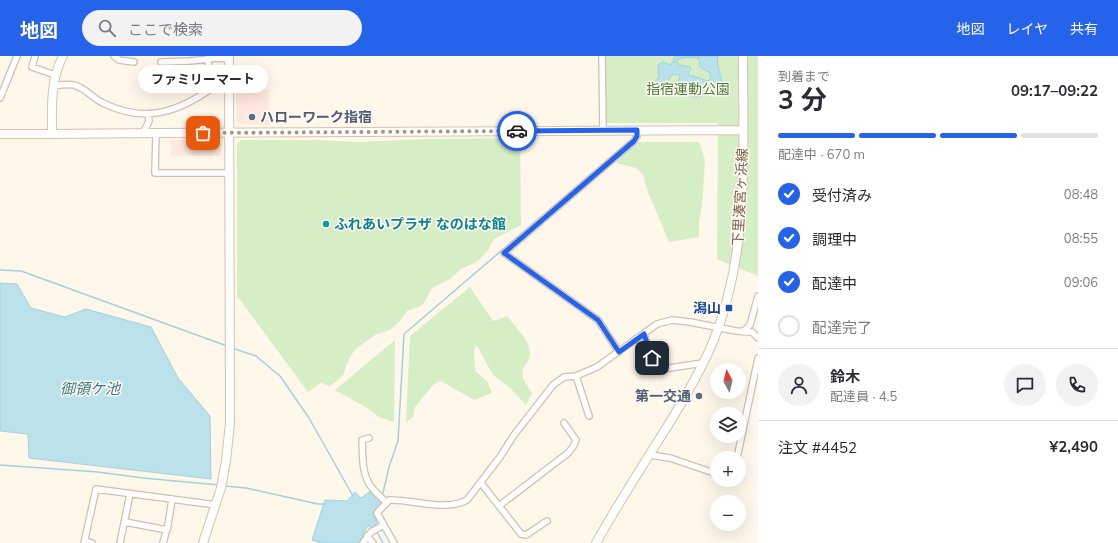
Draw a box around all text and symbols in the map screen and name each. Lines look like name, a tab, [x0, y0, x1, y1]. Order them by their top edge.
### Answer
search box	[82, 10, 362, 46]
icon: search	[96, 17, 118, 39]
text: 地図	[20, 18, 58, 42]
text: ここで検索	[128, 20, 203, 39]
text: 地図	[956, 20, 984, 38]
text: レイヤ	[1006, 20, 1048, 38]
text: 共有	[1070, 20, 1098, 38]
callout: ファミリーマート	[138, 65, 268, 93]
text: 到着まで	[778, 68, 830, 84]
text: ファミリーマート	[151, 71, 255, 87]
park label: 指宿運動公園	[646, 80, 730, 98]
text: 09:17–09:22	[1011, 81, 1098, 100]
text: 3 分	[778, 83, 827, 116]
place label: ハローワーク指宿	[260, 108, 372, 126]
courier	[497, 111, 537, 151]
marker: ハローワーク指宿	[247, 112, 257, 122]
pin	[186, 116, 220, 150]
icon: car	[506, 120, 528, 142]
icon: bag	[192, 122, 214, 144]
text: 配達中 · 670 m	[778, 146, 865, 162]
street label: 下里湊宮ヶ浜線	[728, 148, 752, 246]
icon: check	[778, 183, 800, 205]
text: 受付済み	[812, 186, 872, 205]
text: 08:48	[1064, 186, 1098, 202]
place label: ふれあいプラザ なのはな館	[334, 215, 506, 233]
marker: ふれあいプラザ なのはな館	[321, 219, 331, 229]
icon: check	[778, 227, 800, 249]
text: 調理中	[812, 230, 857, 249]
text: 08:55	[1064, 230, 1098, 246]
icon: check	[778, 271, 800, 293]
text: 配達中	[812, 274, 857, 293]
text: 09:06	[1064, 274, 1098, 290]
place label: 潟山	[693, 299, 721, 317]
marker: 潟山	[724, 303, 734, 313]
text: 配達完了	[812, 318, 872, 337]
pin	[635, 341, 669, 375]
icon: home	[641, 347, 663, 369]
north arrow	[710, 363, 746, 399]
map controls	[710, 363, 746, 531]
button: person	[778, 364, 820, 406]
button: chat	[1004, 364, 1046, 406]
button: phone	[1056, 364, 1098, 406]
text: 鈴木	[830, 367, 860, 386]
water label: 御領ケ池	[60, 379, 122, 398]
place label: 第一交通	[635, 387, 691, 405]
text: 配達員 · 4.5	[830, 388, 897, 404]
marker: 第一交通	[694, 391, 704, 401]
button: layers	[710, 407, 746, 443]
text: ¥2,490	[1049, 437, 1098, 456]
text: 注文 #4452	[778, 438, 857, 457]
button: +	[710, 451, 746, 487]
button: −	[710, 495, 746, 531]

